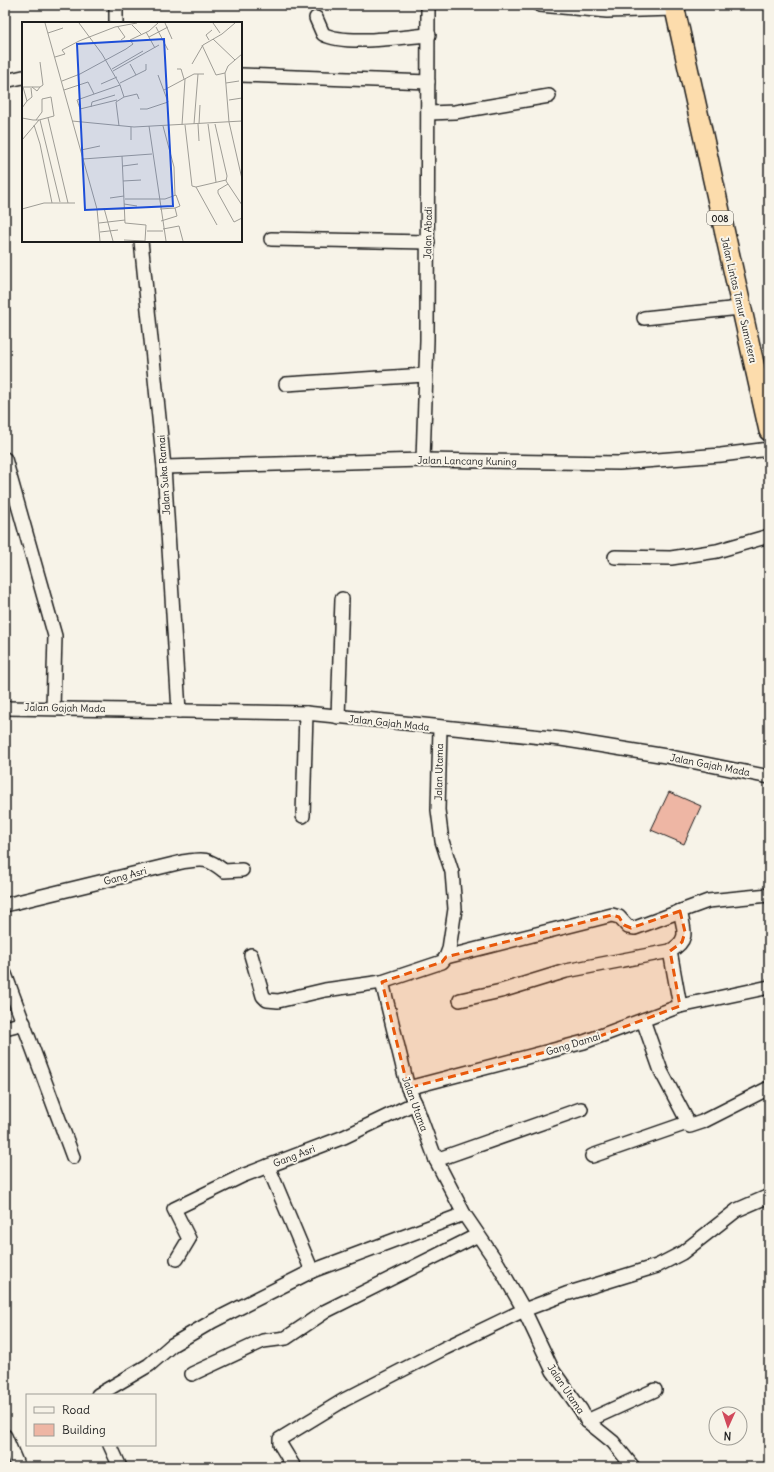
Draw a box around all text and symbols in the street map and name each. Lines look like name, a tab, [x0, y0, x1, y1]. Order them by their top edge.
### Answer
inset map	[22, 22, 242, 242]
street label: Jalan Abadi	[421, 207, 435, 259]
road number: 008	[707, 211, 733, 225]
street label: Jalan Lintas Timur Sumatera	[718, 236, 760, 365]
street label: Jalan Suka Ramai	[155, 435, 173, 515]
street label: Jalan Lancang Kuning	[417, 454, 517, 468]
street label: Jalan Gajah Mada	[24, 701, 106, 715]
street label: Jalan Gajah Mada	[348, 712, 430, 734]
street label: Jalan Utama	[432, 743, 446, 801]
street label: Jalan Gajah Mada	[669, 751, 751, 779]
street label: Gang Asri	[102, 864, 148, 888]
street label: Gang Damai	[544, 1030, 602, 1058]
street label: Jalan Utama	[399, 1075, 431, 1133]
street label: Gang Asri	[271, 1142, 317, 1170]
street label: Jalan Utama	[545, 1362, 588, 1417]
legend	[26, 1394, 156, 1446]
text: Road	[62, 1402, 90, 1417]
north arrow	[708, 1406, 748, 1446]
text: Building	[62, 1422, 106, 1437]
text: N	[723, 1429, 732, 1443]

